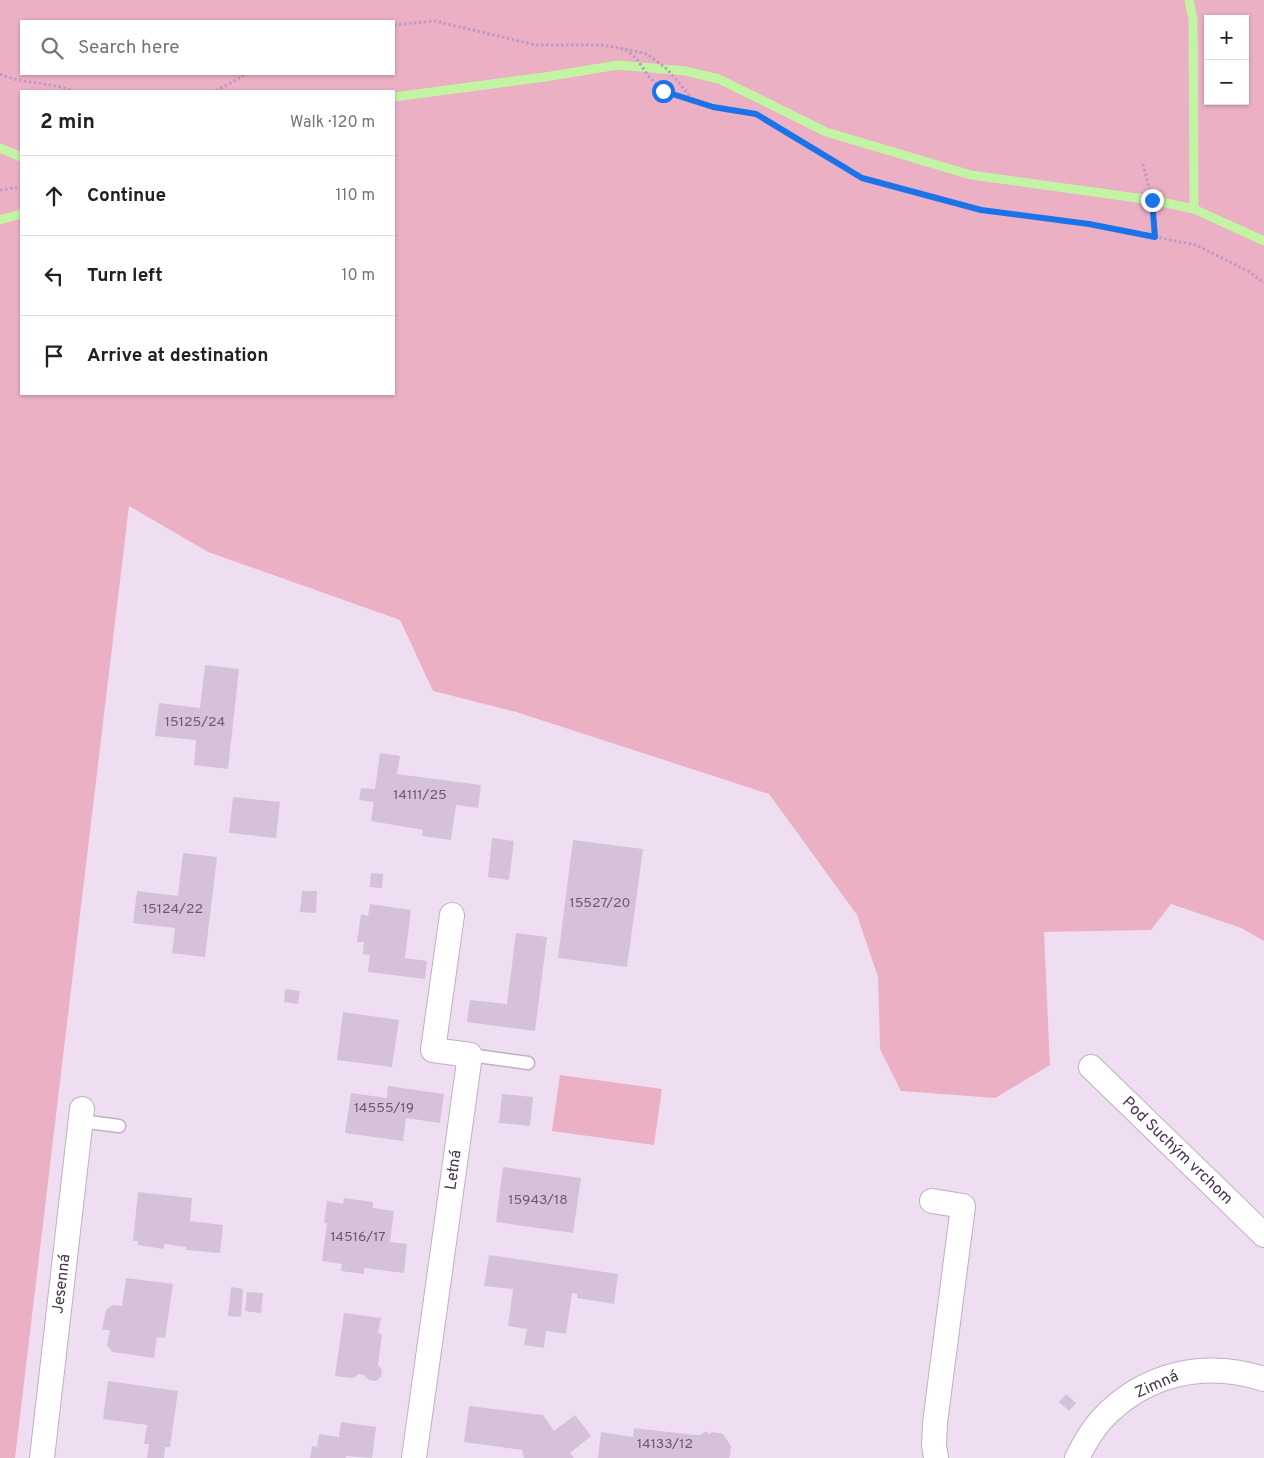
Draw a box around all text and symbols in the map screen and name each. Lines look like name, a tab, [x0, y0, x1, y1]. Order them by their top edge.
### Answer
map controls	[1204, 15, 1249, 105]
button: +	[1204, 15, 1249, 60]
search box	[20, 20, 395, 75]
icon: search	[38, 34, 66, 62]
text: Search here	[78, 36, 180, 60]
button: −	[1204, 60, 1249, 105]
route start	[652, 80, 675, 103]
text: 2 min	[40, 109, 95, 136]
text: Walk · 120 m	[290, 113, 375, 133]
icon: ahead	[40, 182, 68, 210]
text: Continue	[87, 184, 166, 208]
text: 110 m	[335, 186, 375, 206]
route end	[1141, 189, 1164, 212]
icon: left	[40, 262, 68, 290]
text: Turn left	[87, 264, 163, 288]
text: 10 m	[341, 266, 375, 286]
icon: arrive	[40, 342, 68, 370]
text: Arrive at destination	[87, 344, 268, 368]
house number: 15125/24	[165, 714, 225, 731]
house number: 14111/25	[393, 787, 447, 804]
house number: 15527/20	[569, 895, 631, 912]
house number: 15124/22	[143, 901, 203, 918]
street label: Pod Suchým vrchom	[1117, 1093, 1237, 1209]
house number: 14555/19	[354, 1100, 414, 1117]
street label: Letná	[441, 1149, 467, 1191]
house number: 15943/18	[508, 1192, 568, 1209]
house number: 14516/17	[330, 1229, 386, 1246]
street label: Jesenná	[48, 1253, 76, 1315]
street label: Zimná	[1132, 1367, 1182, 1403]
house number: 14133/12	[637, 1436, 693, 1453]

